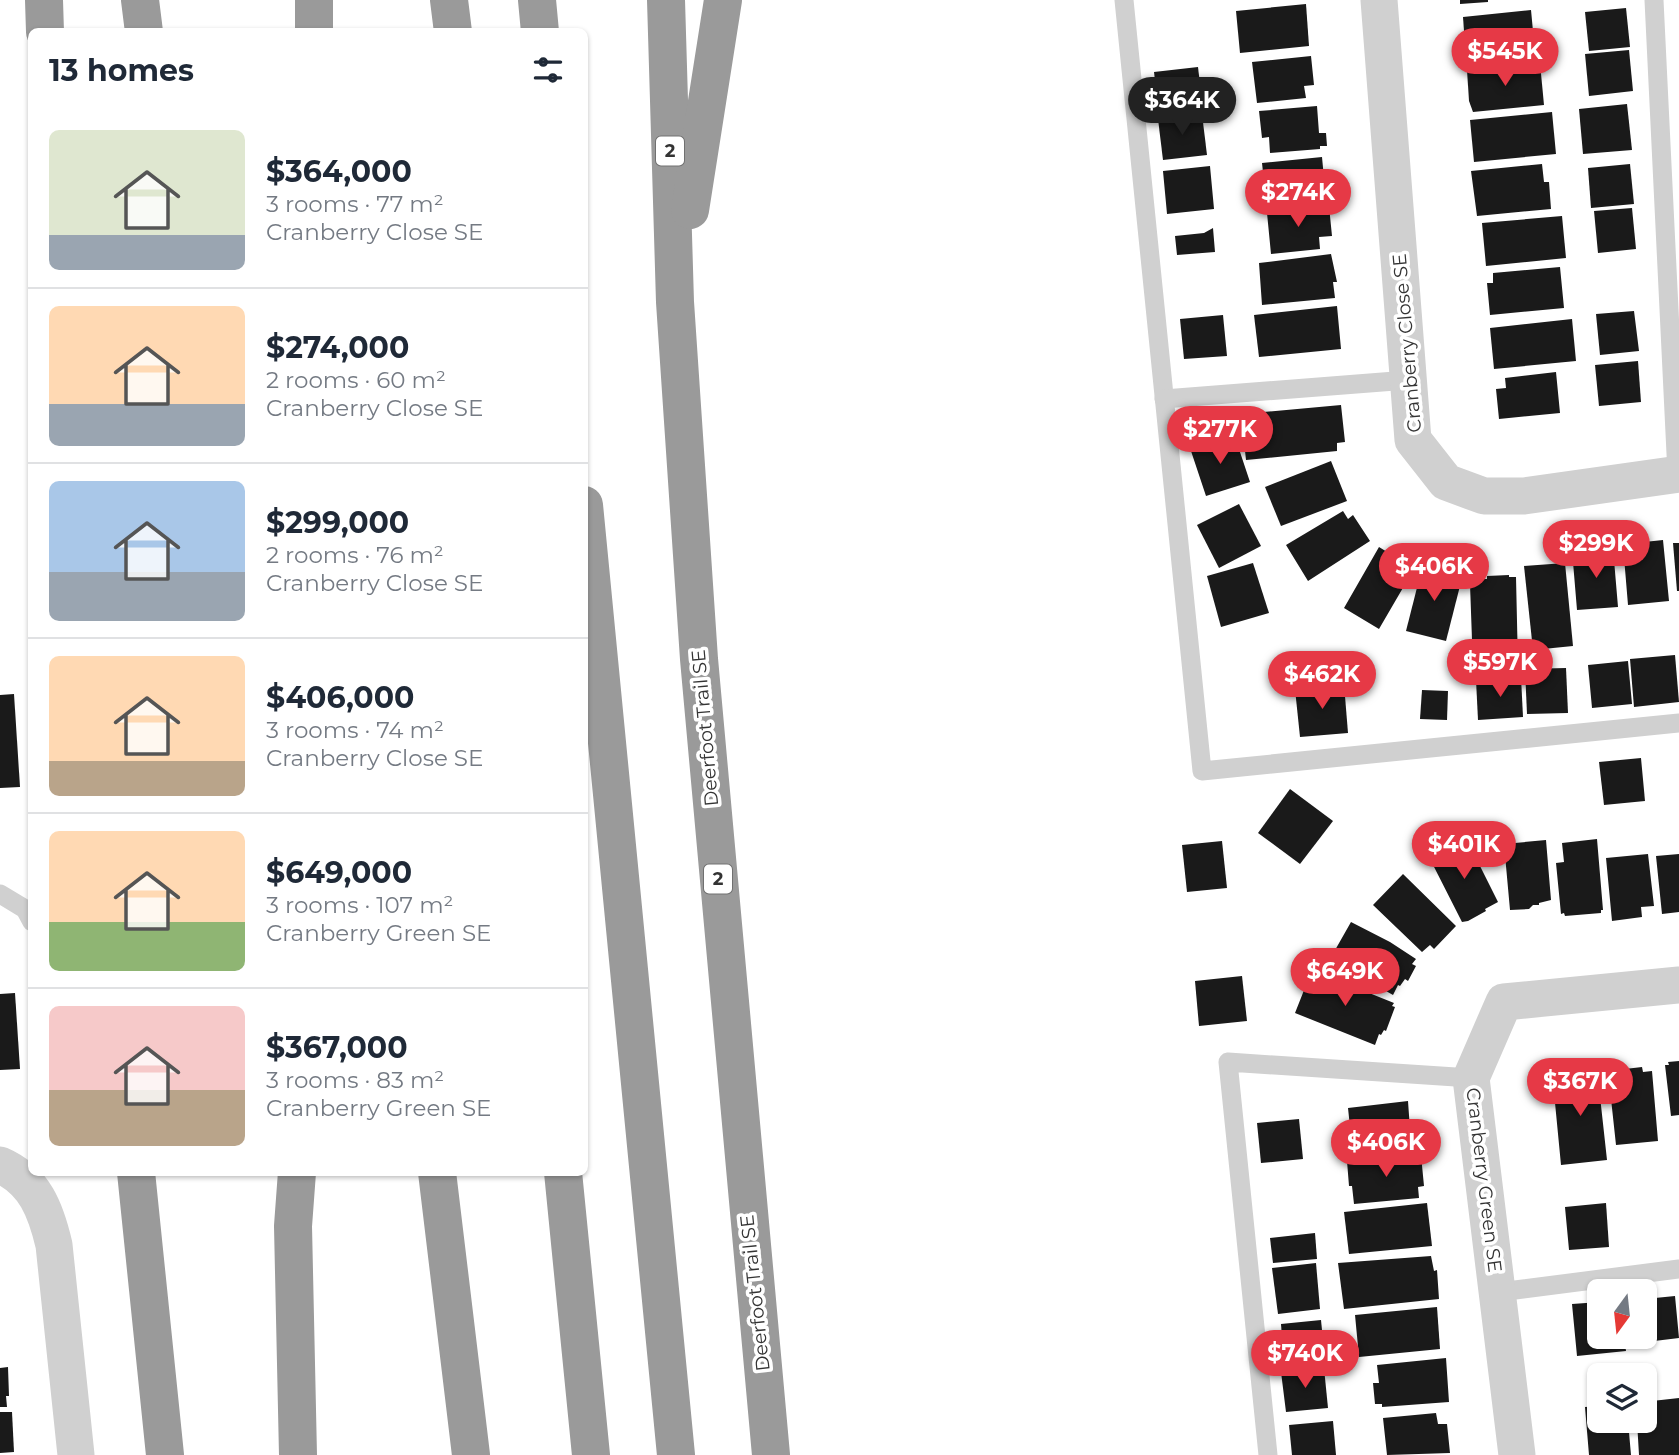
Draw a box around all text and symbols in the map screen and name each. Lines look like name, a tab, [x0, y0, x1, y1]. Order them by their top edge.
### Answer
pin: $545K	[1456, 28, 1554, 88]
text: $545K	[1468, 37, 1542, 65]
icon: filters	[529, 51, 567, 89]
text: 13 homes	[49, 52, 194, 89]
pin: $364K	[1133, 78, 1231, 137]
text: $364K	[1144, 86, 1220, 114]
road number: 2	[656, 136, 684, 166]
text: $364,000	[266, 153, 412, 190]
icon: home	[105, 158, 189, 242]
pin: $274K	[1249, 170, 1347, 229]
text: $274K	[1261, 178, 1335, 206]
text: 3 rooms · 77 m²	[266, 190, 444, 218]
text: Cranberry Close SE	[266, 218, 483, 246]
street label: Cranberry Close SE	[1388, 253, 1426, 433]
text: $274,000	[266, 329, 409, 366]
icon: home	[105, 334, 189, 418]
text: 2 rooms · 60 m²	[266, 366, 446, 394]
text: Cranberry Close SE	[266, 394, 483, 422]
pin: $277K	[1171, 406, 1269, 466]
text: $277K	[1183, 415, 1257, 443]
text: $299,000	[266, 504, 409, 541]
icon: home	[105, 509, 189, 593]
pin: $299K	[1547, 520, 1645, 580]
text: $299K	[1559, 529, 1633, 557]
text: 2 rooms · 76 m²	[266, 541, 444, 569]
pin: $406K	[1385, 544, 1483, 603]
text: $406K	[1395, 552, 1473, 580]
text: Cranberry Close SE	[266, 569, 483, 597]
pin: $597K	[1451, 640, 1549, 699]
text: $597K	[1463, 648, 1537, 676]
street label: Deerfoot Trail SE	[687, 649, 723, 807]
pin: $462K	[1273, 652, 1371, 711]
text: $462K	[1284, 660, 1360, 688]
text: $406,000	[266, 679, 414, 716]
icon: home	[105, 684, 189, 768]
text: 3 rooms · 74 m²	[266, 716, 444, 744]
text: Cranberry Close SE	[266, 744, 483, 772]
pin: $401K	[1415, 822, 1513, 881]
text: $401K	[1428, 830, 1500, 858]
text: $649,000	[266, 854, 412, 891]
icon: home	[105, 859, 189, 943]
road number: 2	[704, 864, 732, 894]
text: 3 rooms · 107 m²	[266, 891, 453, 919]
text: Cranberry Green SE	[266, 919, 491, 947]
pin: $649K	[1296, 948, 1394, 1008]
text: $649K	[1307, 957, 1383, 985]
text: $367,000	[266, 1029, 408, 1066]
icon: home	[105, 1034, 189, 1118]
pin: $367K	[1531, 1058, 1629, 1118]
text: 3 rooms · 83 m²	[266, 1066, 444, 1094]
text: $367K	[1543, 1067, 1617, 1095]
street label: Cranberry Green SE	[1461, 1086, 1507, 1274]
text: Cranberry Green SE	[266, 1094, 491, 1122]
pin: $406K	[1337, 1120, 1435, 1179]
text: $406K	[1347, 1128, 1425, 1156]
street label: Deerfoot Trail SE	[735, 1214, 775, 1372]
north arrow	[1587, 1279, 1657, 1349]
map controls	[1587, 1279, 1657, 1433]
pin: $740K	[1256, 1330, 1354, 1390]
text: $740K	[1267, 1339, 1343, 1367]
button: layers	[1587, 1363, 1657, 1433]

